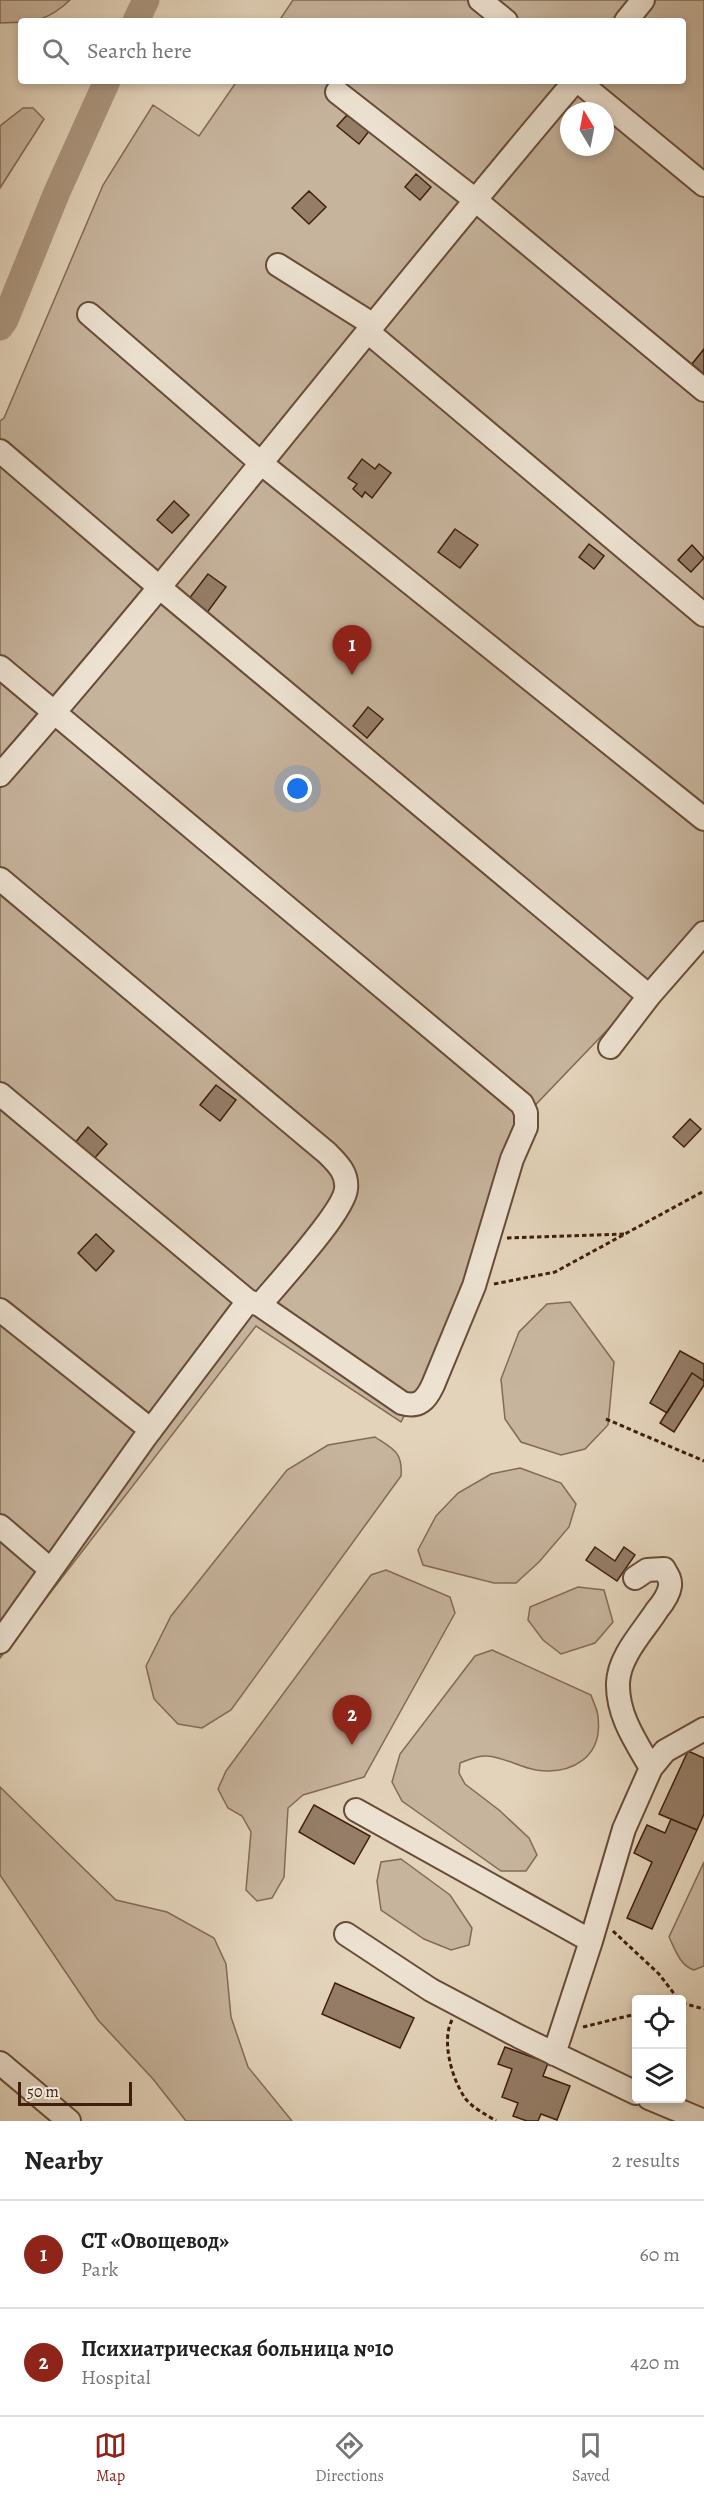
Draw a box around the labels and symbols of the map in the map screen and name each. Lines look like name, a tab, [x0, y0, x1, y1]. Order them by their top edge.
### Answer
north arrow	[560, 102, 614, 156]
pin: 1	[332, 626, 372, 675]
your location	[283, 774, 312, 803]
pin: 2	[332, 1696, 372, 1745]
scale bar	[18, 2079, 132, 2106]

